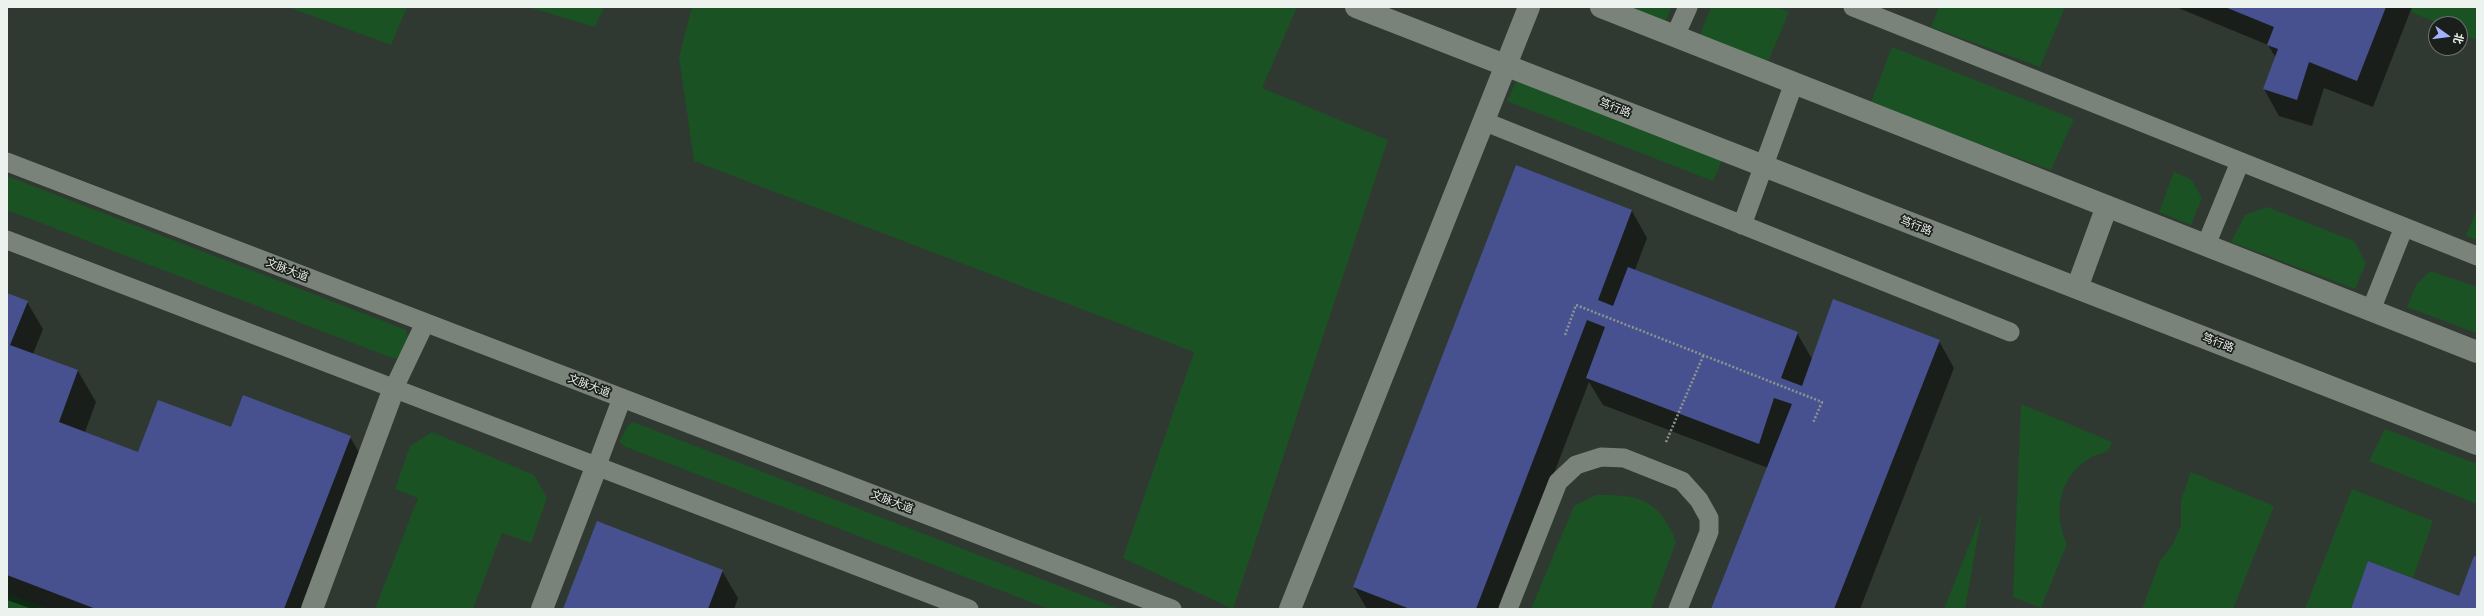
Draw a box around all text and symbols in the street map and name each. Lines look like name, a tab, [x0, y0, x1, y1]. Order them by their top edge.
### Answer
north arrow	[2428, 16, 2468, 56]
text: 北	[2451, 32, 2467, 46]
street label: 笃行路	[1597, 96, 1633, 120]
street label: 笃行路	[1898, 214, 1934, 238]
street label: 文脉大道	[264, 256, 310, 284]
street label: 笃行路	[2200, 331, 2236, 355]
street label: 文脉大道	[566, 372, 612, 400]
street label: 文脉大道	[869, 488, 915, 516]

